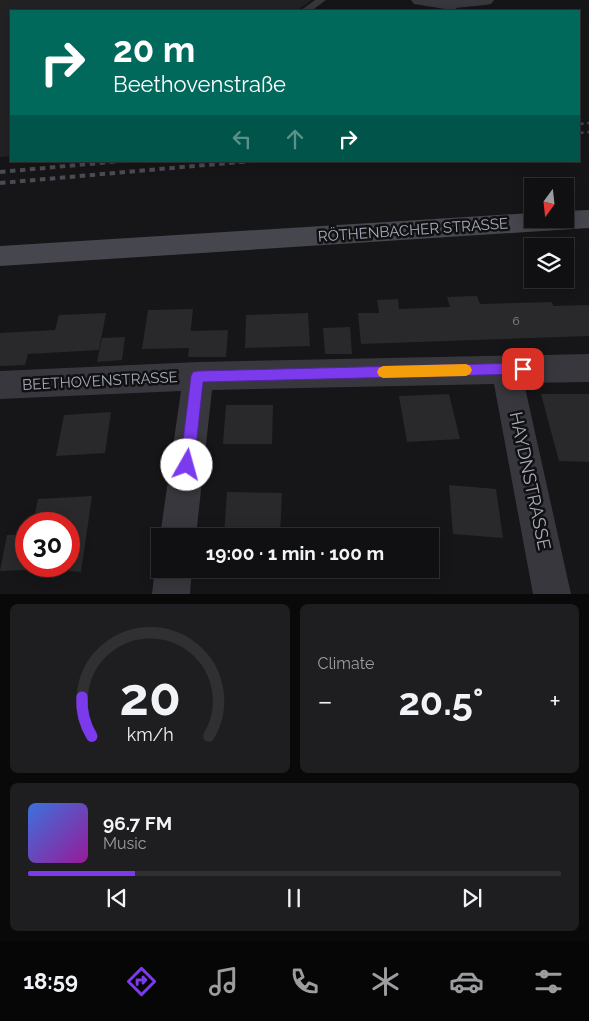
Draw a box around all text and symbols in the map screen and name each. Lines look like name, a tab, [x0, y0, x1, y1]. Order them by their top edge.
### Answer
text: 20 m	[113, 29, 195, 70]
icon: right	[30, 30, 95, 95]
text: Beethovenstraße	[113, 71, 286, 97]
icon: left	[228, 125, 256, 153]
icon: ahead	[281, 125, 309, 153]
icon: right	[334, 125, 362, 153]
north arrow	[524, 178, 574, 228]
map controls	[524, 178, 574, 288]
street label: RÖTHENBACHER STRASSE	[317, 213, 509, 246]
button: layers	[524, 238, 574, 288]
house number: 6	[512, 314, 520, 328]
pin	[502, 348, 544, 390]
icon: arrive	[509, 355, 537, 383]
street label: BEETHOVENSTRASSE	[22, 368, 178, 394]
street label: HAYDNSTRASSE	[506, 410, 555, 552]
position arrow	[160, 438, 212, 490]
speed limit sign: 30	[15, 512, 80, 577]
text: 19:00 · 1 min · 100 m	[206, 542, 384, 564]
text: Climate	[318, 654, 374, 673]
text: 20	[119, 666, 180, 727]
text: 20.5°	[398, 679, 484, 724]
text: −	[318, 685, 333, 718]
text: +	[549, 685, 561, 718]
text: km/h	[126, 724, 173, 745]
text: 96.7 FM	[103, 812, 172, 834]
text: Music	[103, 834, 147, 853]
icon: previous	[103, 884, 131, 912]
icon: pause	[280, 884, 308, 912]
icon: next	[458, 884, 486, 912]
icon: directions	[124, 964, 159, 999]
icon: music	[206, 964, 241, 999]
icon: phone	[287, 964, 322, 999]
icon: climate	[368, 964, 403, 999]
icon: car	[449, 964, 484, 999]
icon: filters	[531, 964, 566, 999]
text: 18:59	[23, 968, 78, 994]

